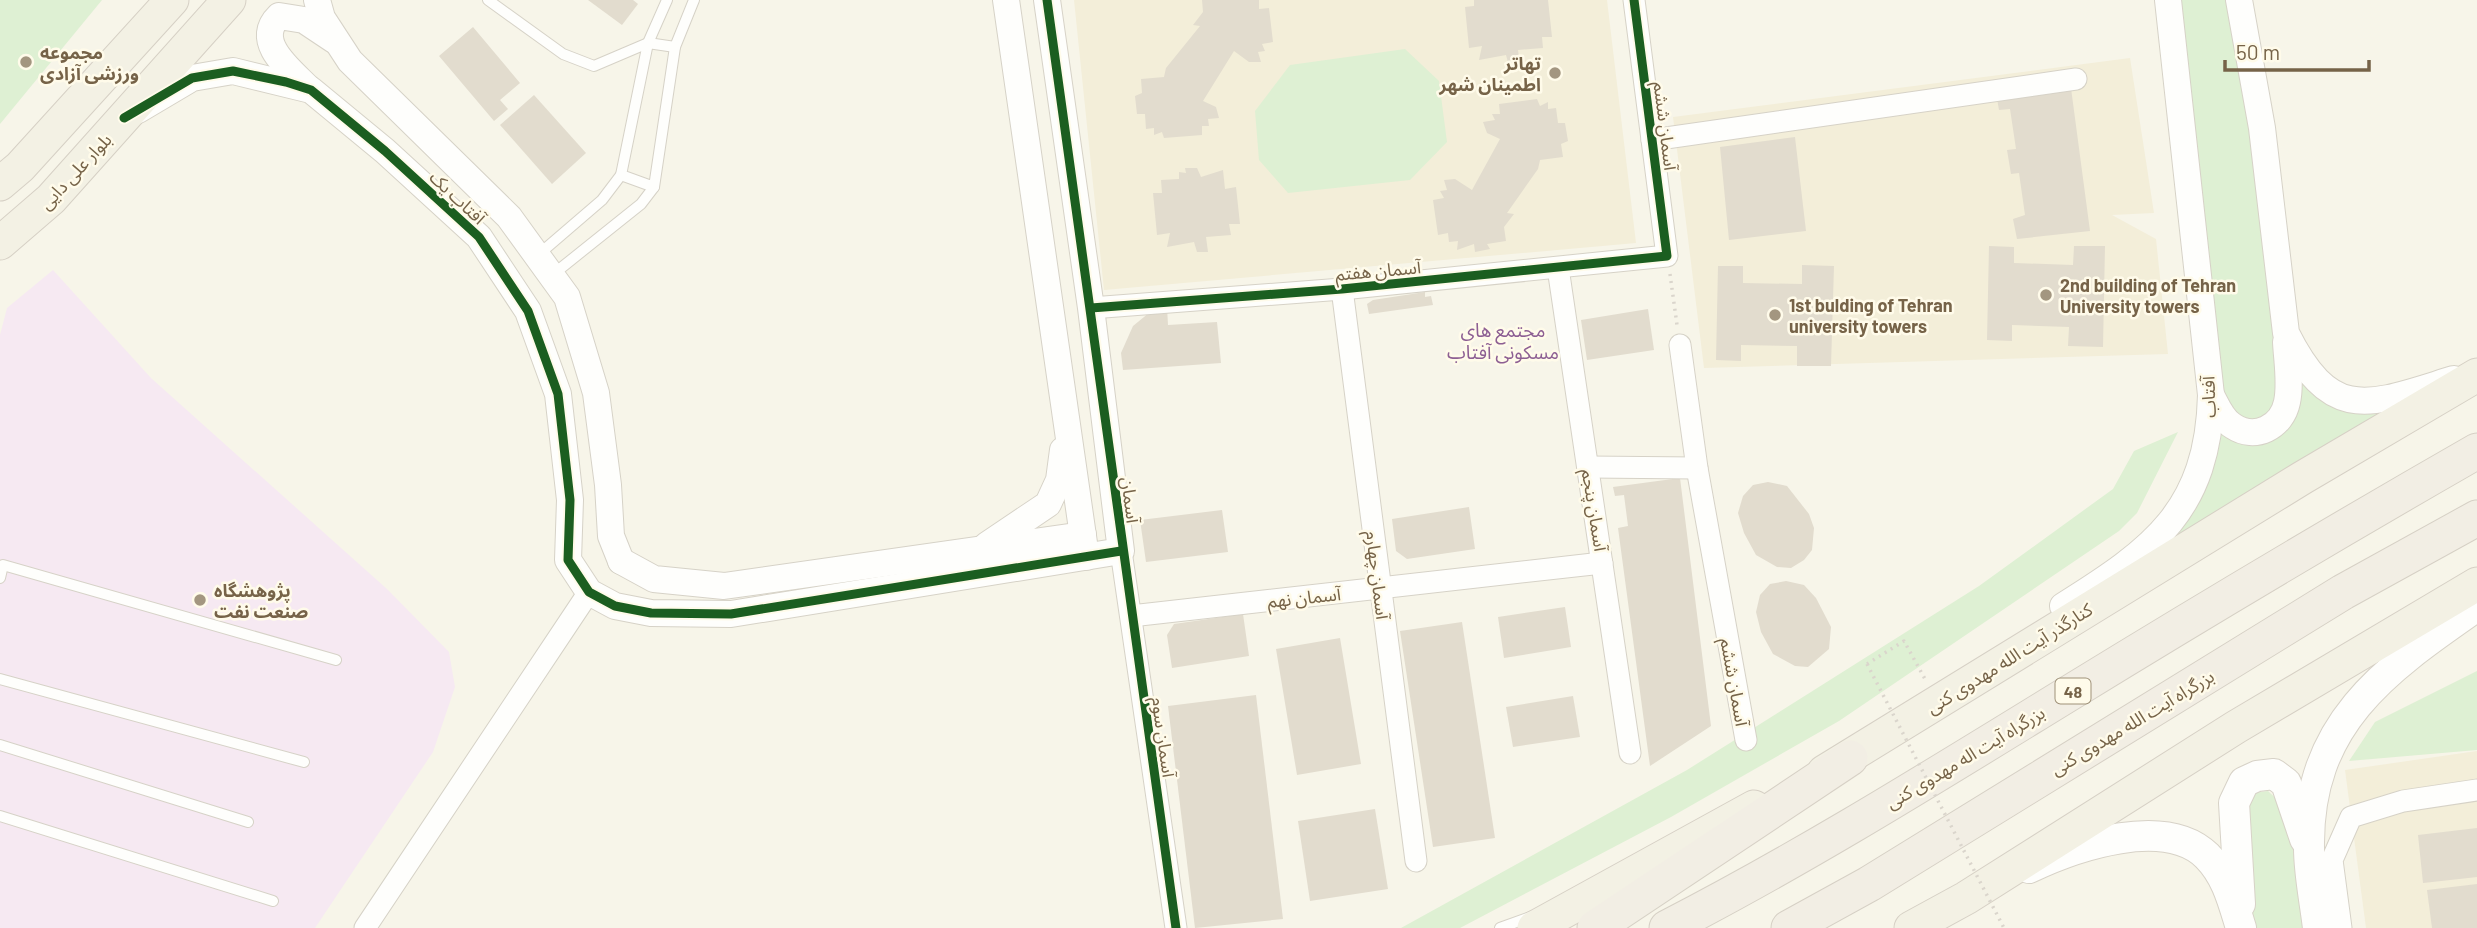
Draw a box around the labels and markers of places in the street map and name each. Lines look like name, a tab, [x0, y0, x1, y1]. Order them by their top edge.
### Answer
place label: مجموعه ورزشی آزادی	[40, 41, 139, 85]
place label: تهاتر اطمینان شهر	[1438, 52, 1542, 96]
marker: مجموعه ورزشی آزادی	[18, 54, 34, 70]
marker: تهاتر اطمینان شهر	[1547, 65, 1563, 81]
place label: 2nd building of Tehran University towers	[2060, 274, 2236, 317]
marker: 2nd building of Tehran University towers	[2038, 287, 2054, 303]
place label: 1st bulding of Tehran university towers	[1789, 294, 1953, 337]
marker: 1st bulding of Tehran university towers	[1767, 307, 1783, 323]
place label: پژوهشگاه صنعت نفت	[214, 579, 308, 622]
marker: پژوهشگاه صنعت نفت	[192, 592, 208, 608]

